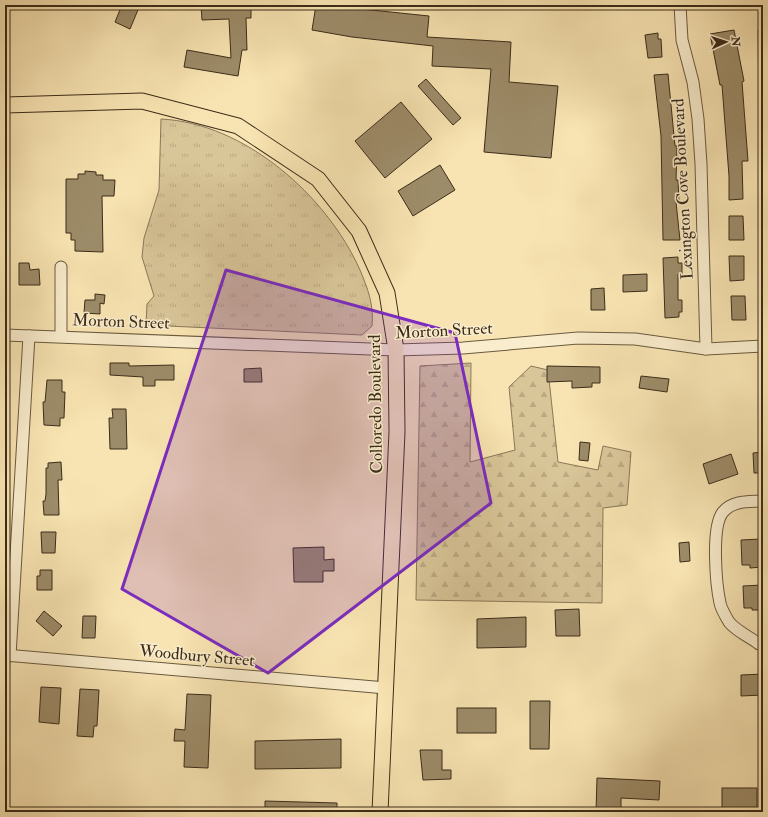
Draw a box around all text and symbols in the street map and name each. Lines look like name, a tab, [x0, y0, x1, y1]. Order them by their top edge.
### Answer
north arrow	[706, 22, 746, 62]
text: N	[729, 35, 742, 48]
street label: Lexington Cove Boulevard	[667, 97, 698, 280]
street label: Morton Street	[72, 309, 171, 334]
street label: Morton Street	[395, 317, 494, 344]
street label: Colloredo Boulevard	[364, 334, 387, 474]
street label: Woodbury Street	[137, 640, 256, 672]

